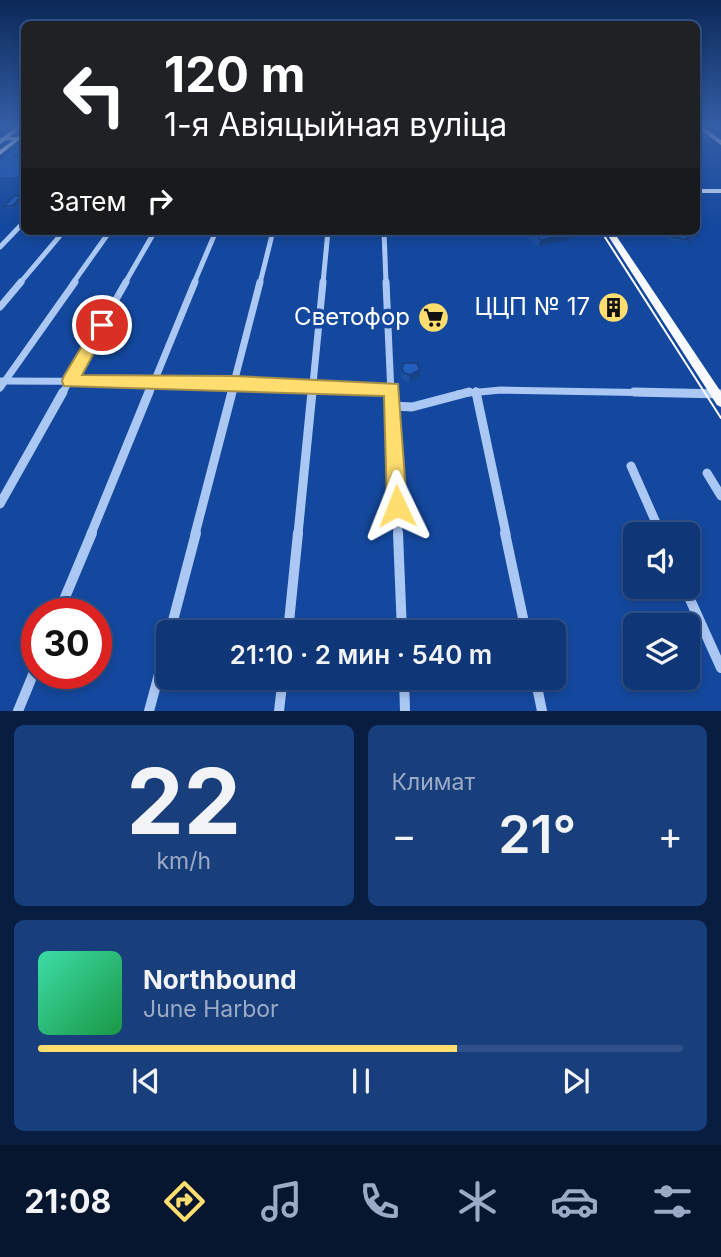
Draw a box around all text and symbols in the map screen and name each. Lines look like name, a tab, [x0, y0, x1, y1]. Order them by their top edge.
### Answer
text: 120 m	[164, 45, 305, 104]
icon: left	[49, 49, 140, 140]
text: 1-я Авіяцыйная вуліца	[164, 105, 507, 144]
icon: right	[141, 182, 179, 220]
text: Затем	[49, 186, 127, 217]
building icon: ЦЦП № 17	[596, 290, 630, 324]
place label: ЦЦП № 17	[475, 292, 590, 321]
pin	[72, 295, 132, 355]
supermarket icon: Светофор	[416, 300, 450, 334]
place label: Светофор	[294, 302, 410, 331]
icon: arrive	[83, 306, 121, 344]
position arrow	[360, 469, 434, 543]
map controls	[623, 522, 700, 690]
button: sound	[623, 522, 700, 599]
speed limit sign: 30	[21, 598, 112, 689]
button: layers	[623, 613, 700, 690]
text: 21:10 · 2 мин · 540 m	[230, 639, 492, 670]
text: 22	[126, 746, 241, 856]
text: Климат	[392, 768, 475, 796]
text: 21°	[498, 803, 576, 866]
text: −	[392, 812, 417, 858]
text: +	[658, 812, 683, 858]
text: km/h	[156, 847, 211, 875]
text: Northbound	[143, 964, 297, 995]
text: June Harbor	[143, 995, 279, 1023]
icon: previous	[127, 1062, 165, 1100]
icon: pause	[342, 1062, 380, 1100]
icon: next	[557, 1062, 595, 1100]
icon: directions	[160, 1177, 209, 1226]
icon: music	[257, 1177, 306, 1226]
icon: phone	[355, 1177, 404, 1226]
icon: climate	[453, 1177, 502, 1226]
icon: car	[550, 1177, 599, 1226]
icon: filters	[648, 1177, 697, 1226]
text: 21:08	[24, 1182, 111, 1221]

